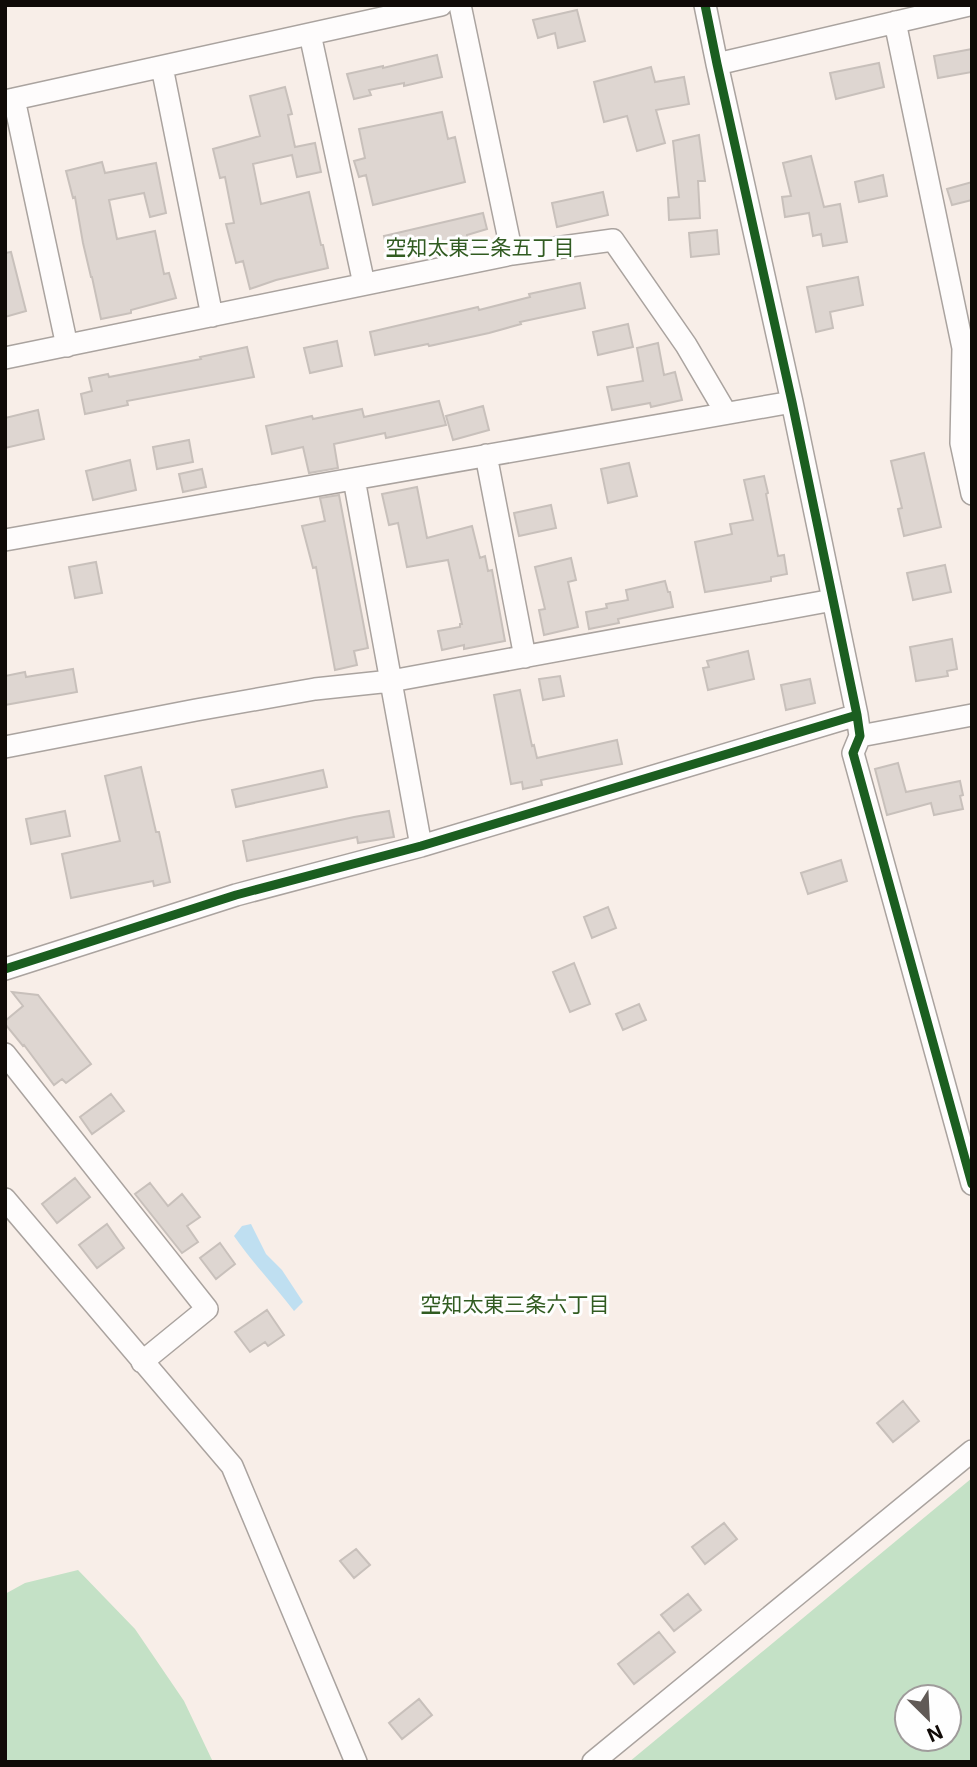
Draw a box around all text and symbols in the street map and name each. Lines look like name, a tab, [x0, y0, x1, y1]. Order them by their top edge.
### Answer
district label: 空知太東三条五丁目	[386, 235, 575, 260]
district label: 空知太東三条六丁目	[421, 1292, 610, 1317]
north arrow	[893, 1683, 963, 1753]
text: N	[923, 1720, 946, 1747]

